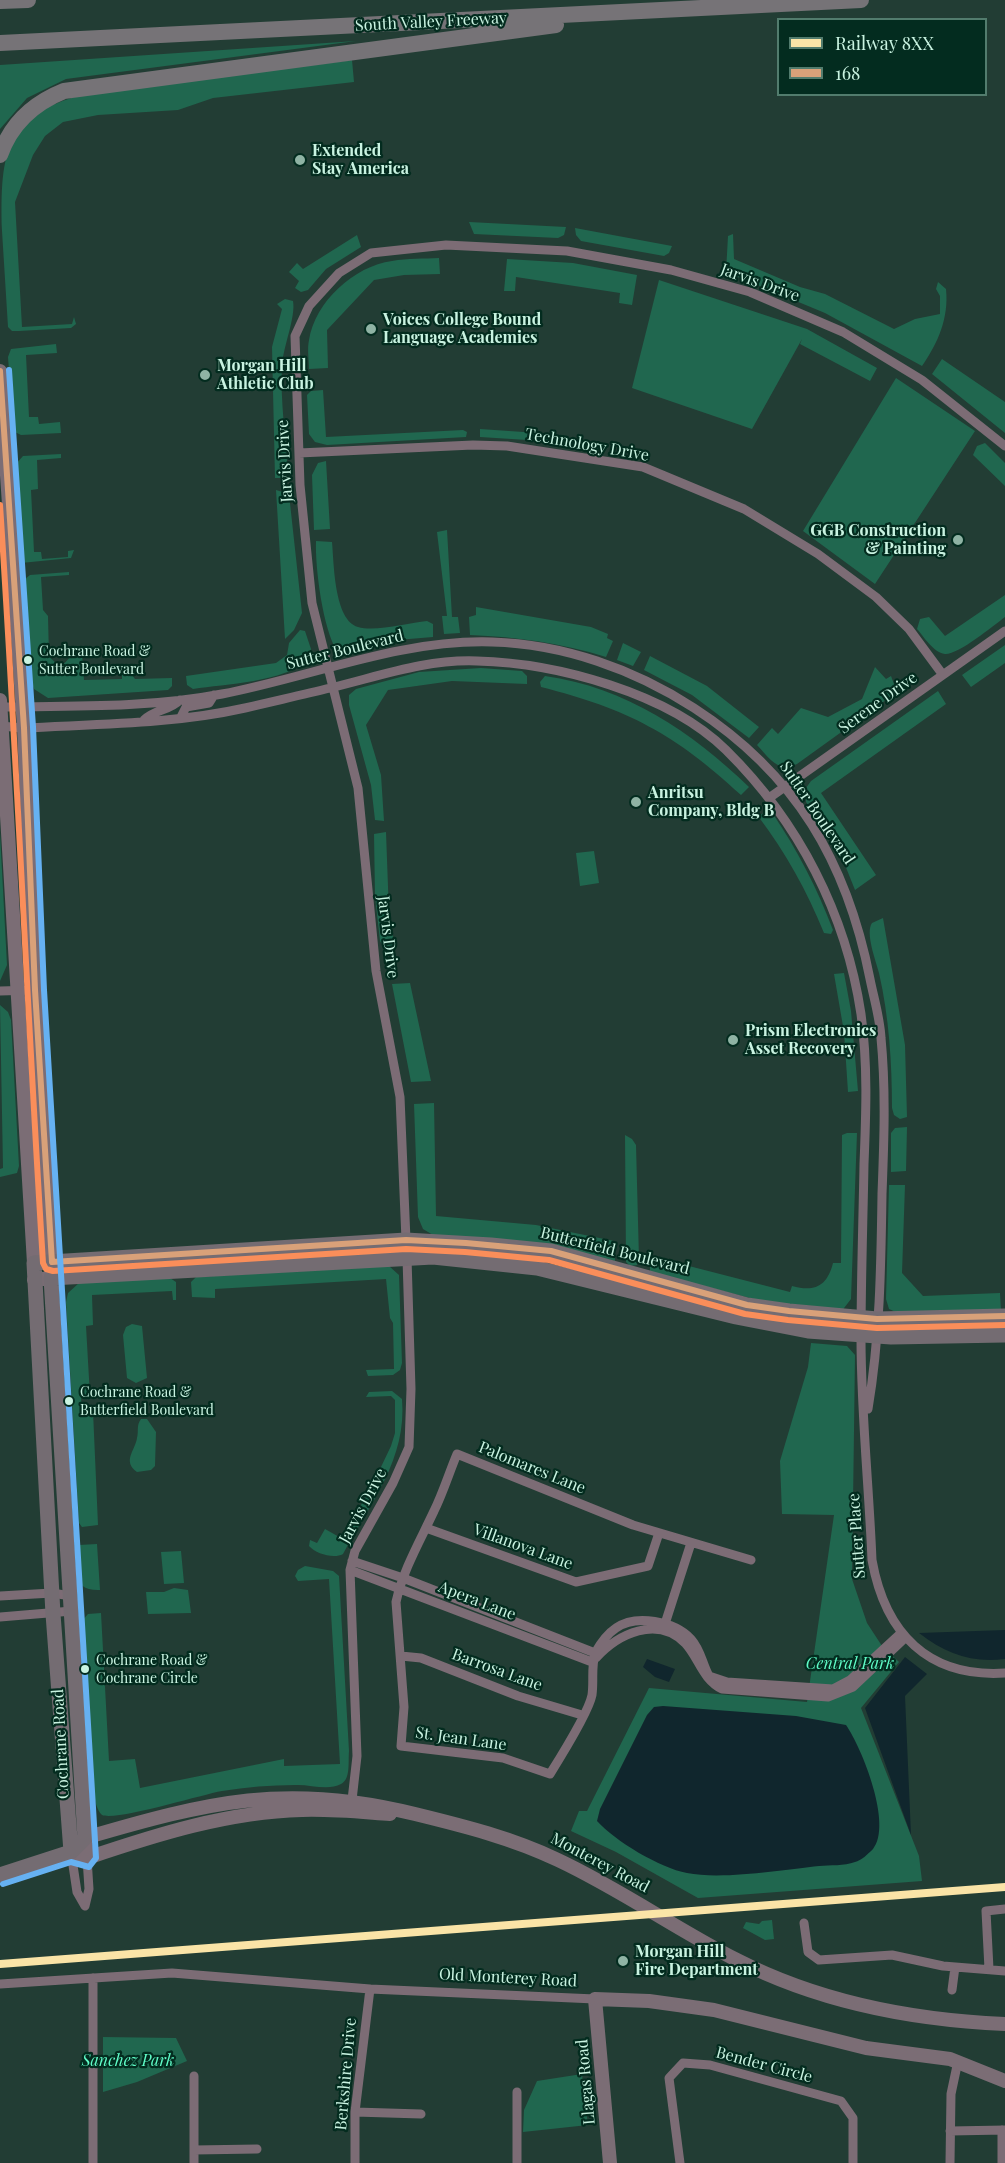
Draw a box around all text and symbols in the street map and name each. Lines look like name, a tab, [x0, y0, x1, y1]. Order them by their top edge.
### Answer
street label: South Valley Freeway	[355, 8, 507, 36]
legend	[777, 18, 987, 96]
text: Railway 8XX	[835, 31, 934, 55]
text: 168	[835, 61, 860, 85]
place label: Extended Stay America	[312, 141, 409, 179]
marker: Extended Stay America	[293, 153, 307, 167]
street label: Jarvis Drive	[718, 260, 802, 306]
place label: Voices College Bound Language Academies	[383, 310, 541, 348]
marker: Voices College Bound Language Academies	[364, 322, 378, 336]
place label: Morgan Hill Athletic Club	[217, 356, 314, 394]
marker: Morgan Hill Athletic Club	[198, 368, 212, 382]
street label: Jarvis Drive	[273, 419, 297, 503]
street label: Technology Drive	[524, 425, 650, 465]
place label: GGB Construction & Painting	[810, 521, 946, 559]
marker: GGB Construction & Painting	[951, 533, 965, 547]
street label: Sutter Boulevard	[284, 626, 406, 674]
place label: Cochrane Road & Sutter Boulevard	[39, 644, 151, 676]
marker: Cochrane Road & Sutter Boulevard	[22, 654, 34, 666]
street label: Serene Drive	[835, 668, 921, 738]
street label: Sutter Boulevard	[775, 758, 859, 868]
place label: Anritsu Company, Bldg B	[648, 783, 774, 821]
marker: Anritsu Company, Bldg B	[629, 795, 643, 809]
street label: Jarvis Drive	[373, 895, 403, 979]
place label: Prism Electronics Asset Recovery	[745, 1021, 876, 1059]
marker: Prism Electronics Asset Recovery	[726, 1033, 740, 1047]
street label: Butterfield Boulevard	[538, 1223, 692, 1279]
place label: Cochrane Road & Butterfield Boulevard	[80, 1385, 214, 1418]
marker: Cochrane Road & Butterfield Boulevard	[63, 1395, 75, 1407]
street label: Palomares Lane	[476, 1438, 588, 1498]
street label: Jarvis Drive	[335, 1465, 391, 1547]
street label: Sutter Place	[844, 1493, 870, 1579]
street label: Villanova Lane	[471, 1520, 575, 1574]
street label: Apera Lane	[435, 1577, 519, 1625]
street label: Barrosa Lane	[449, 1645, 545, 1695]
place label: Cochrane Road & Cochrane Circle	[96, 1653, 208, 1685]
park label: Central Park	[806, 1654, 894, 1674]
marker: Cochrane Road & Cochrane Circle	[79, 1663, 91, 1675]
street label: Cochrane Road	[49, 1689, 73, 1799]
street label: St. Jean Lane	[414, 1723, 508, 1755]
street label: Monterey Road	[547, 1829, 653, 1897]
place label: Morgan Hill Fire Department	[635, 1942, 758, 1980]
marker: Morgan Hill Fire Department	[616, 1954, 630, 1968]
street label: Old Monterey Road	[438, 1965, 578, 1991]
street label: Berkshire Drive	[332, 2017, 360, 2131]
street label: Llagas Road	[573, 2038, 599, 2126]
street label: Bender Circle	[714, 2043, 814, 2087]
park label: Sanchez Park	[82, 2051, 174, 2071]

